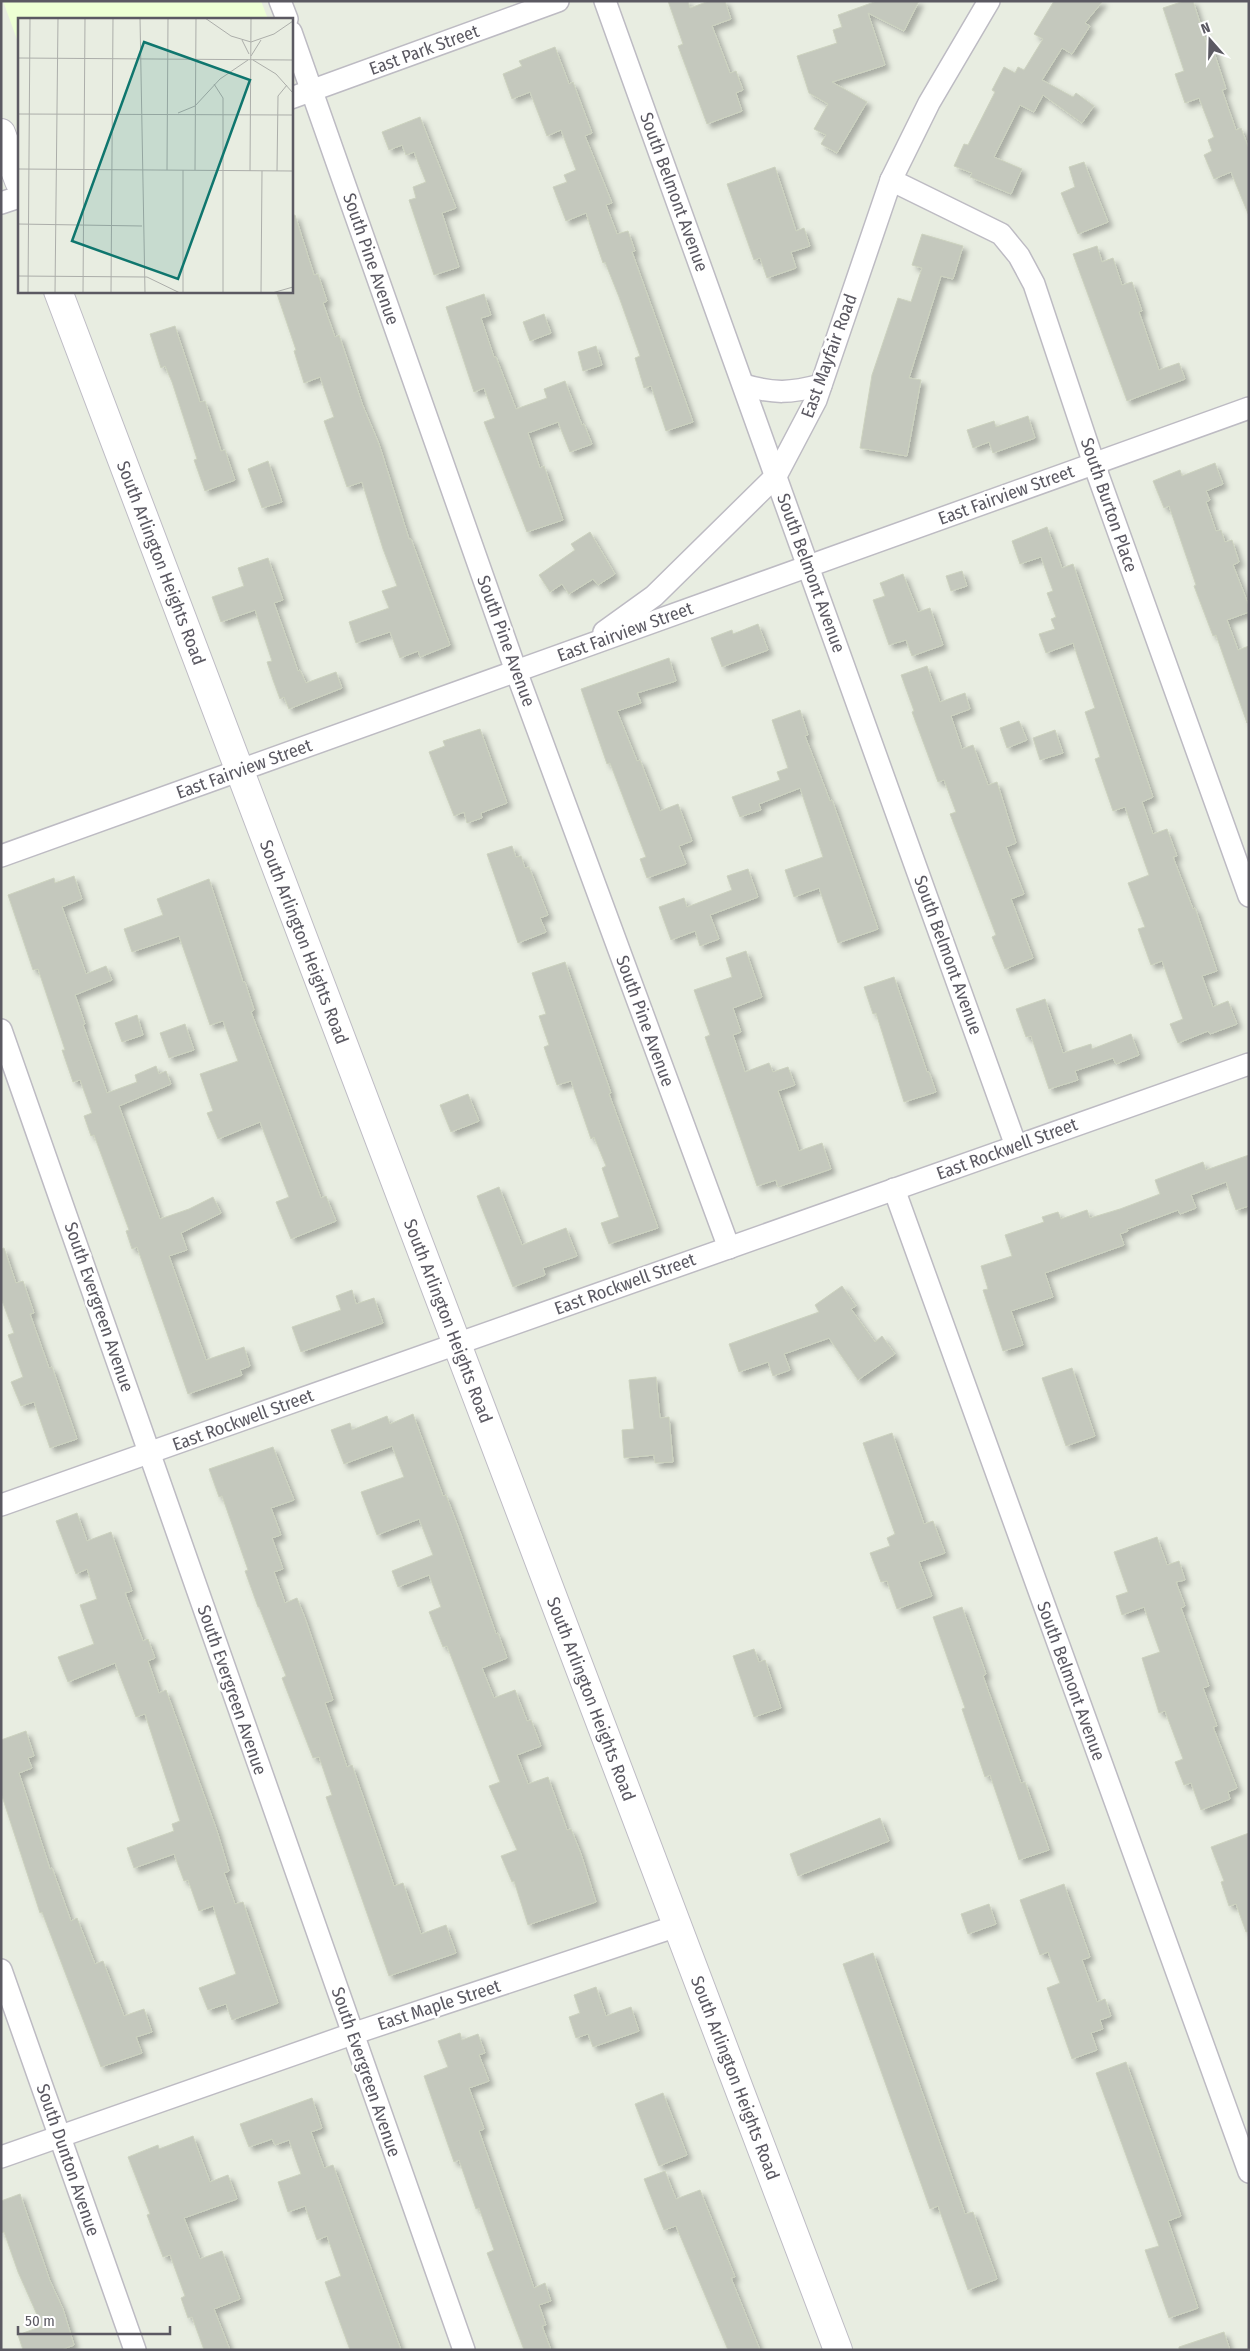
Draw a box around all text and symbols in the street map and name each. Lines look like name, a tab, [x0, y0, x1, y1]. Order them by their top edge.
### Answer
north arrow	[1185, 15, 1235, 65]
inset map	[18, 18, 292, 292]
text: N	[1199, 19, 1213, 38]
street label: East Park Street	[366, 20, 482, 80]
street label: South Belmont Avenue	[635, 109, 713, 275]
street label: South Pine Avenue	[338, 190, 404, 328]
street label: East Mayfair Road	[796, 291, 862, 421]
street label: South Burton Place	[1076, 435, 1142, 575]
street label: South Arlington Heights Road	[112, 458, 210, 668]
street label: East Fairview Street	[935, 460, 1077, 530]
street label: South Belmont Avenue	[772, 490, 850, 656]
street label: South Pine Avenue	[472, 572, 540, 710]
street label: East Fairview Street	[554, 597, 696, 667]
street label: East Fairview Street	[173, 734, 315, 804]
street label: South Arlington Heights Road	[255, 837, 353, 1047]
street label: South Belmont Avenue	[909, 872, 987, 1038]
street label: South Pine Avenue	[611, 952, 679, 1090]
street label: East Rockwell Street	[933, 1113, 1081, 1185]
street label: South Arlington Heights Road	[399, 1216, 497, 1426]
street label: South Evergreen Avenue	[60, 1219, 138, 1395]
street label: East Rockwell Street	[551, 1248, 699, 1320]
street label: East Rockwell Street	[169, 1384, 317, 1456]
street label: South Arlington Heights Road	[542, 1594, 640, 1804]
street label: South Belmont Avenue	[1032, 1598, 1110, 1764]
street label: South Evergreen Avenue	[193, 1602, 271, 1778]
street label: South Arlington Heights Road	[686, 1973, 784, 2183]
street label: East Maple Street	[375, 1975, 503, 2035]
street label: South Evergreen Avenue	[327, 1984, 405, 2160]
street label: South Dunton Avenue	[32, 2081, 104, 2239]
scale bar	[18, 2304, 170, 2336]
text: 50 m	[25, 2312, 55, 2330]

